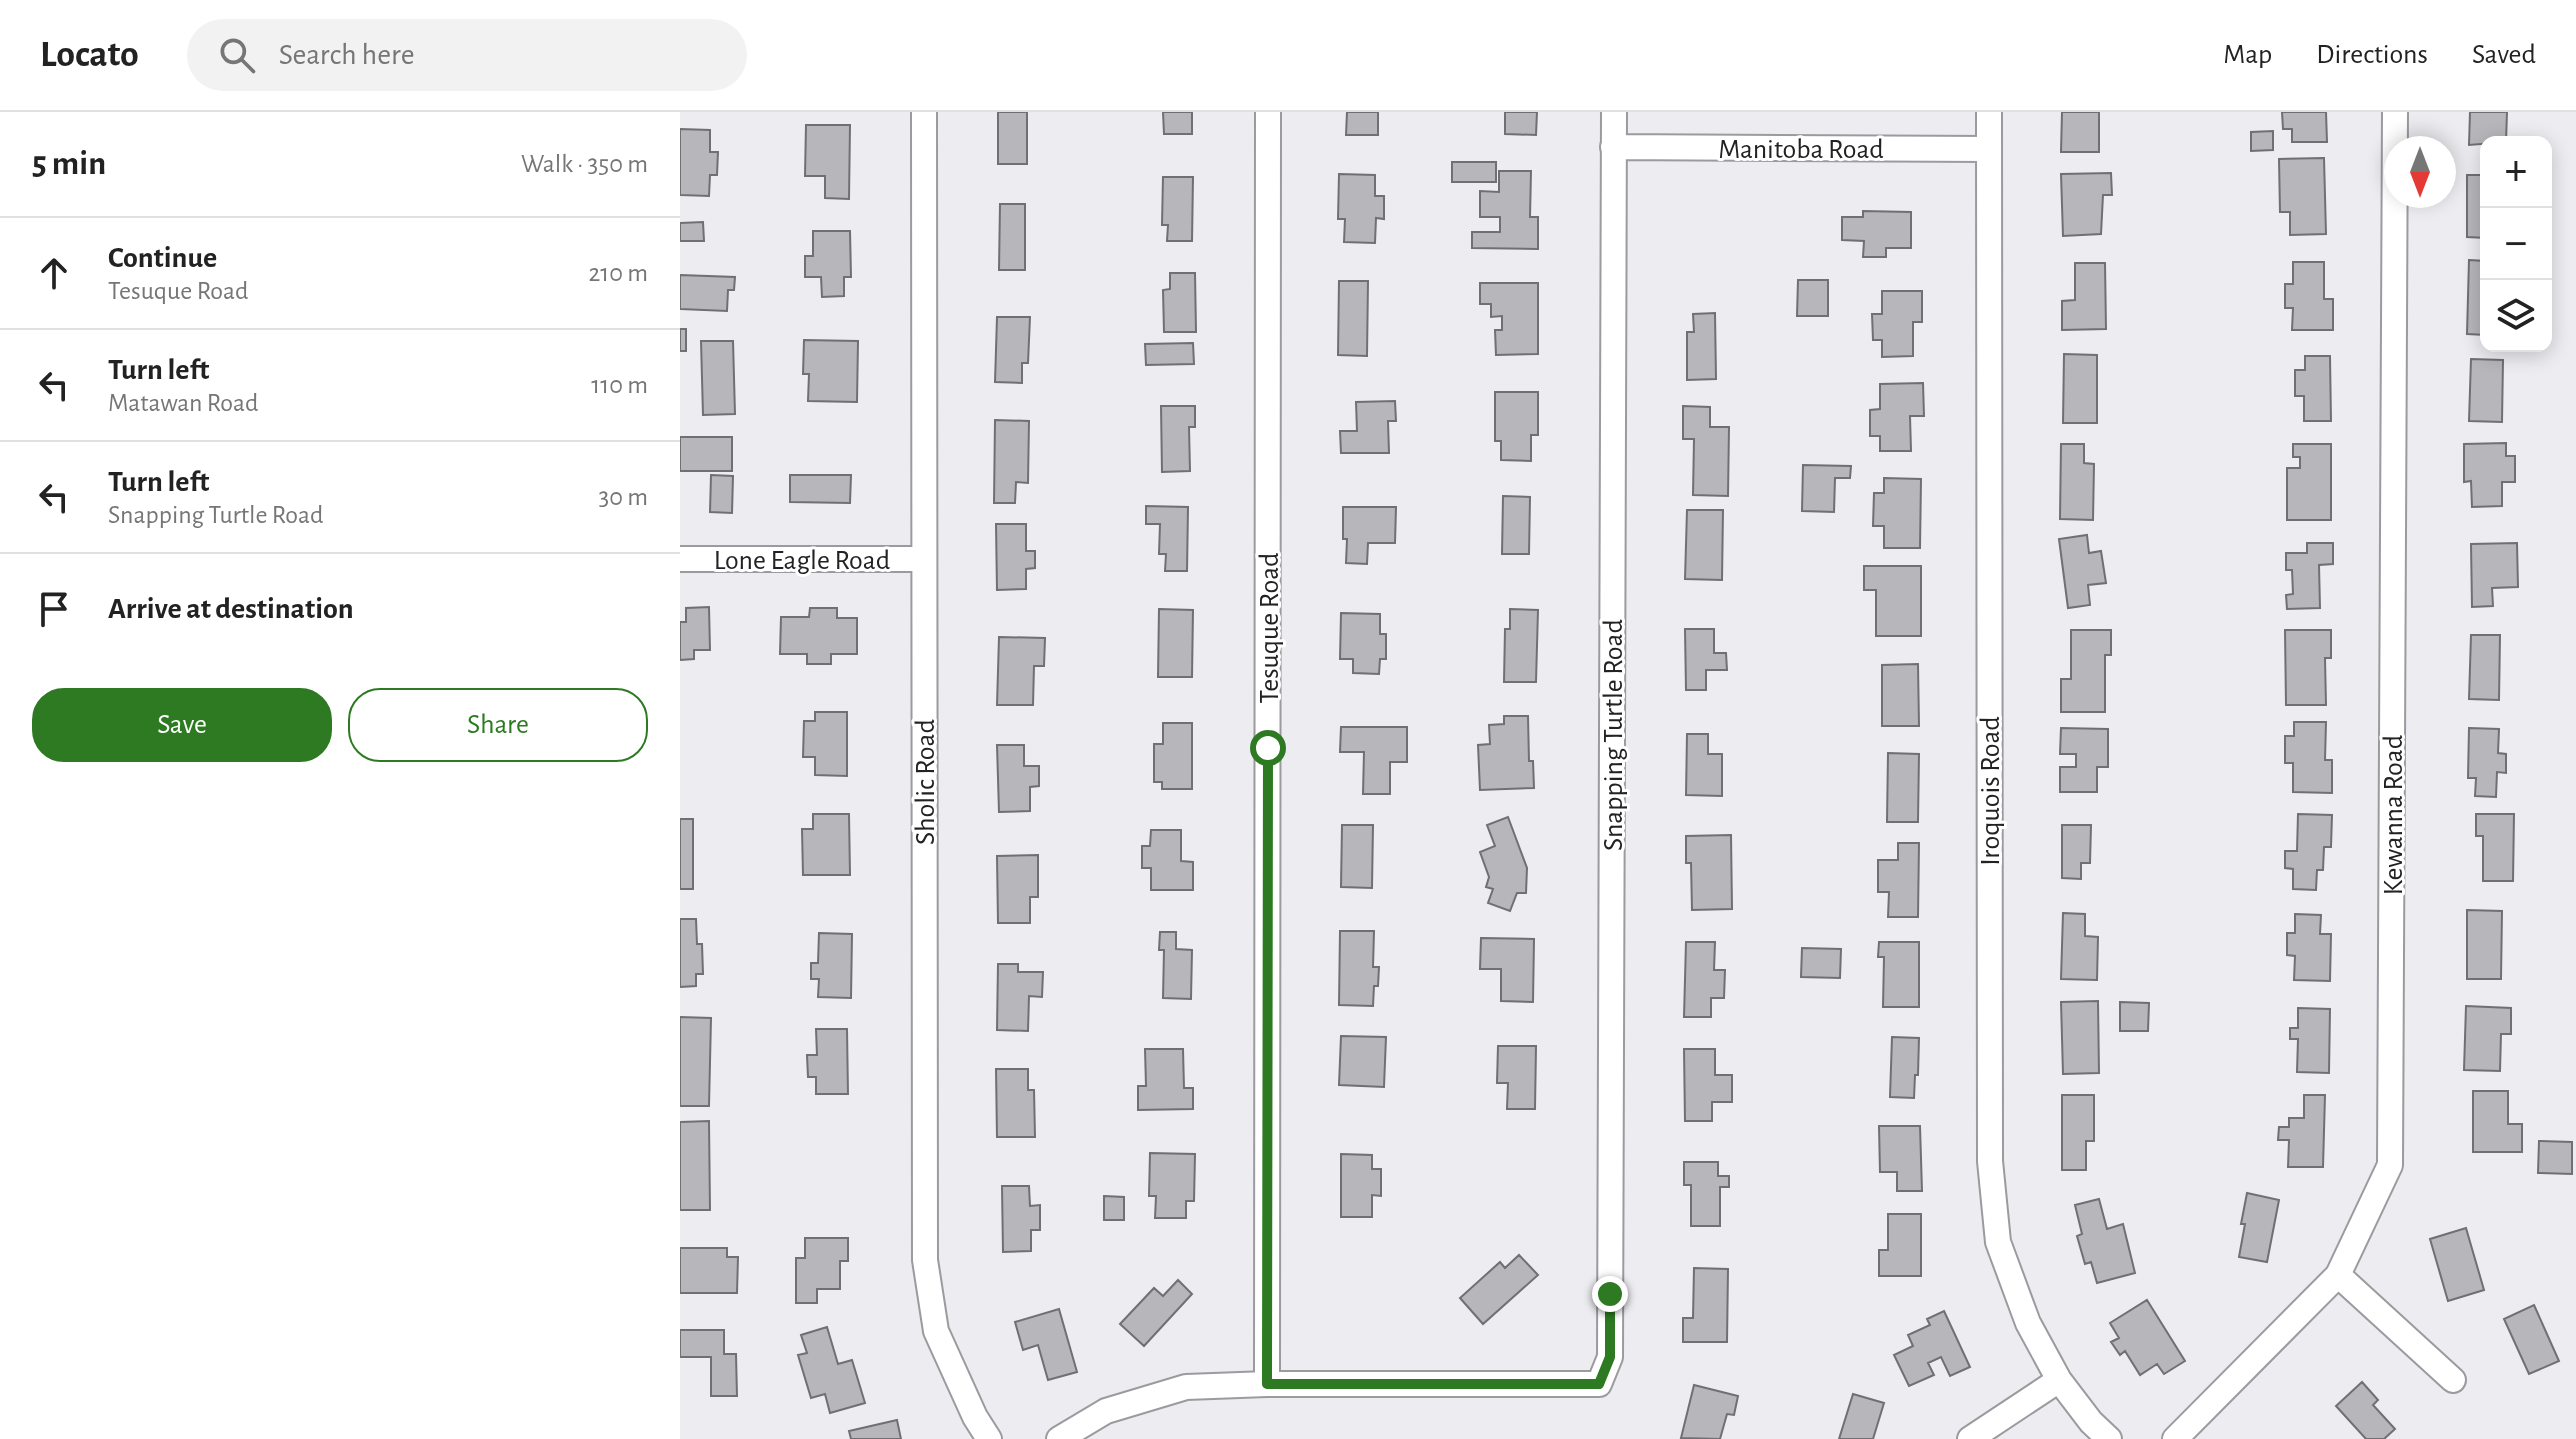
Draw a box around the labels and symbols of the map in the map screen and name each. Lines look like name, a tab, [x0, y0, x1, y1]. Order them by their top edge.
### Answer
street label: Manitoba Road	[1718, 136, 1884, 164]
north arrow	[2384, 136, 2456, 208]
street label: Lone Eagle Road	[714, 547, 890, 575]
street label: Tesuque Road	[1256, 552, 1284, 704]
street label: Snapping Turtle Road	[1600, 619, 1628, 851]
street label: Iroquois Road	[1977, 716, 2005, 866]
street label: Sholic Road	[912, 719, 940, 845]
route start	[1250, 730, 1286, 766]
street label: Kewanna Road	[2380, 735, 2408, 895]
route end	[1592, 1276, 1628, 1312]

